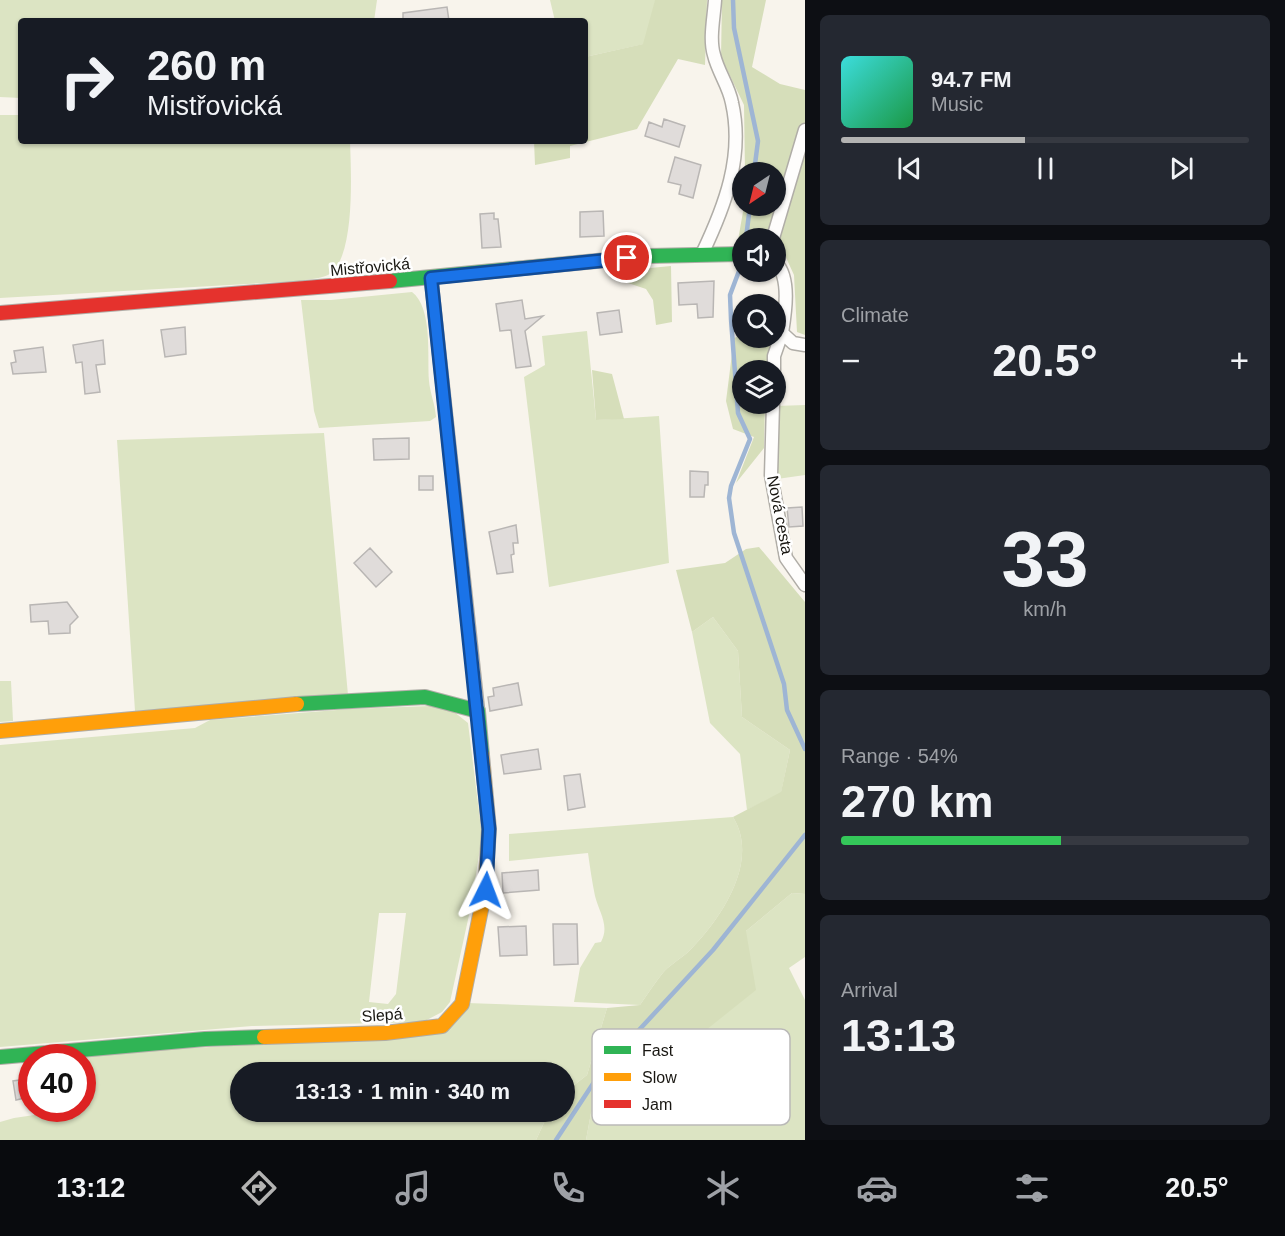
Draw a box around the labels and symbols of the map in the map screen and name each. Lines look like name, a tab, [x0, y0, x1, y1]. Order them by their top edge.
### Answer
north arrow	[732, 162, 786, 216]
pin	[601, 232, 652, 283]
street label: Mistřovická	[329, 255, 411, 279]
street label: Nová cesta	[764, 474, 796, 556]
position arrow	[454, 858, 518, 922]
street label: Slepá	[361, 1005, 403, 1025]
legend	[592, 1029, 790, 1125]
text: Fast	[642, 1042, 674, 1059]
speed limit sign: 40	[18, 1044, 96, 1122]
text: Slow	[642, 1069, 677, 1086]
text: Jam	[642, 1096, 672, 1113]

